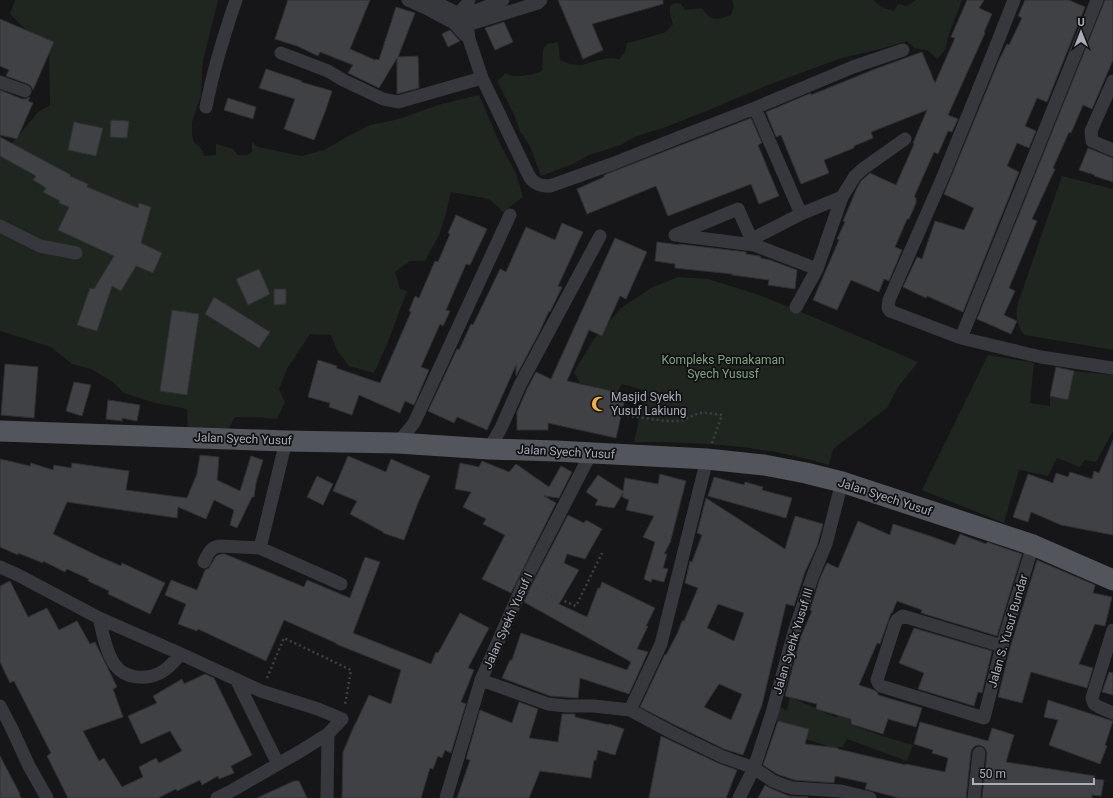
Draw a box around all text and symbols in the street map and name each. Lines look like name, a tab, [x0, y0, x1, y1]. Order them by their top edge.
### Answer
north arrow	[1061, 12, 1101, 52]
text: U	[1077, 16, 1085, 29]
park label: Kompleks Pemakaman Syech Yususf	[661, 353, 785, 381]
place label: Masjid Syekh Yusuf Lakiung	[611, 390, 687, 418]
mosque icon: Masjid Syekh Yusuf Lakiung	[590, 395, 608, 413]
street label: Jalan Syech Yusuf	[194, 430, 293, 448]
street label: Jalan Syech Yusuf	[517, 442, 616, 462]
street label: Jalan Syech Yusuf	[836, 475, 934, 519]
street label: Jalan Syekh Yusuf I	[480, 571, 536, 671]
street label: Jalan S. Yusuf Bundar	[985, 573, 1031, 689]
street label: Jalan Syehk Yusuf III	[770, 586, 816, 696]
scale bar	[973, 760, 1094, 786]
text: 50 m	[979, 767, 1006, 781]

